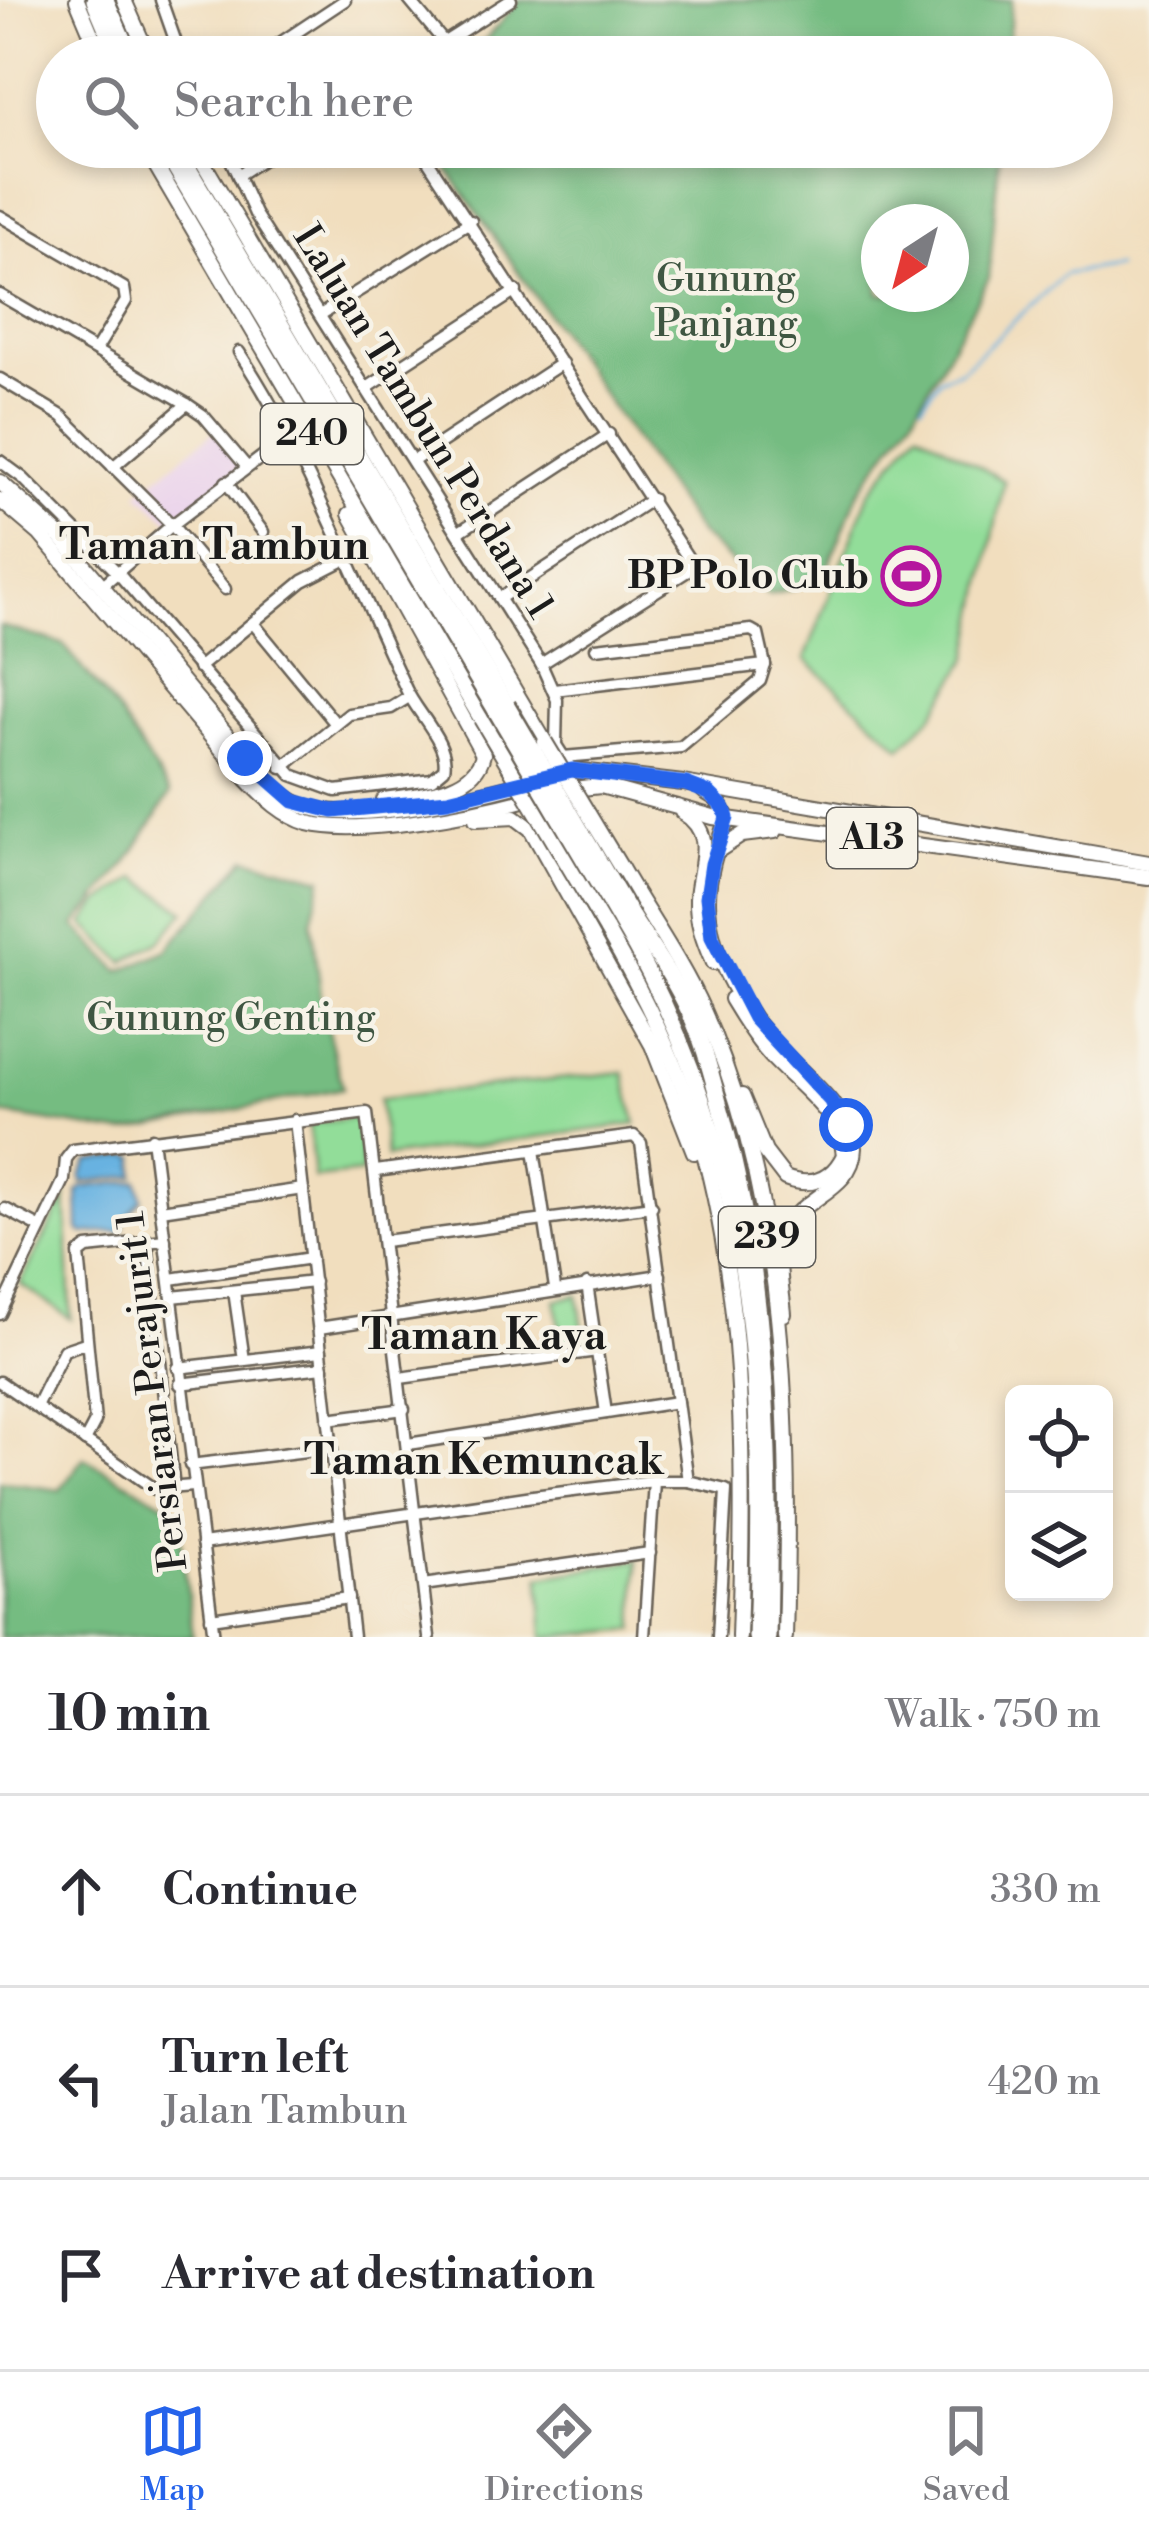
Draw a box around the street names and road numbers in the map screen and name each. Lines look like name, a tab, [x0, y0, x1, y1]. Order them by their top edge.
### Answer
street label: Laluan Tambun Perdana 1	[282, 216, 564, 628]
road number: 240	[261, 404, 363, 464]
road number: A13	[827, 808, 917, 868]
road number: 239	[719, 1207, 815, 1267]
street label: Persiaran Perajurit 1	[107, 1208, 199, 1574]

